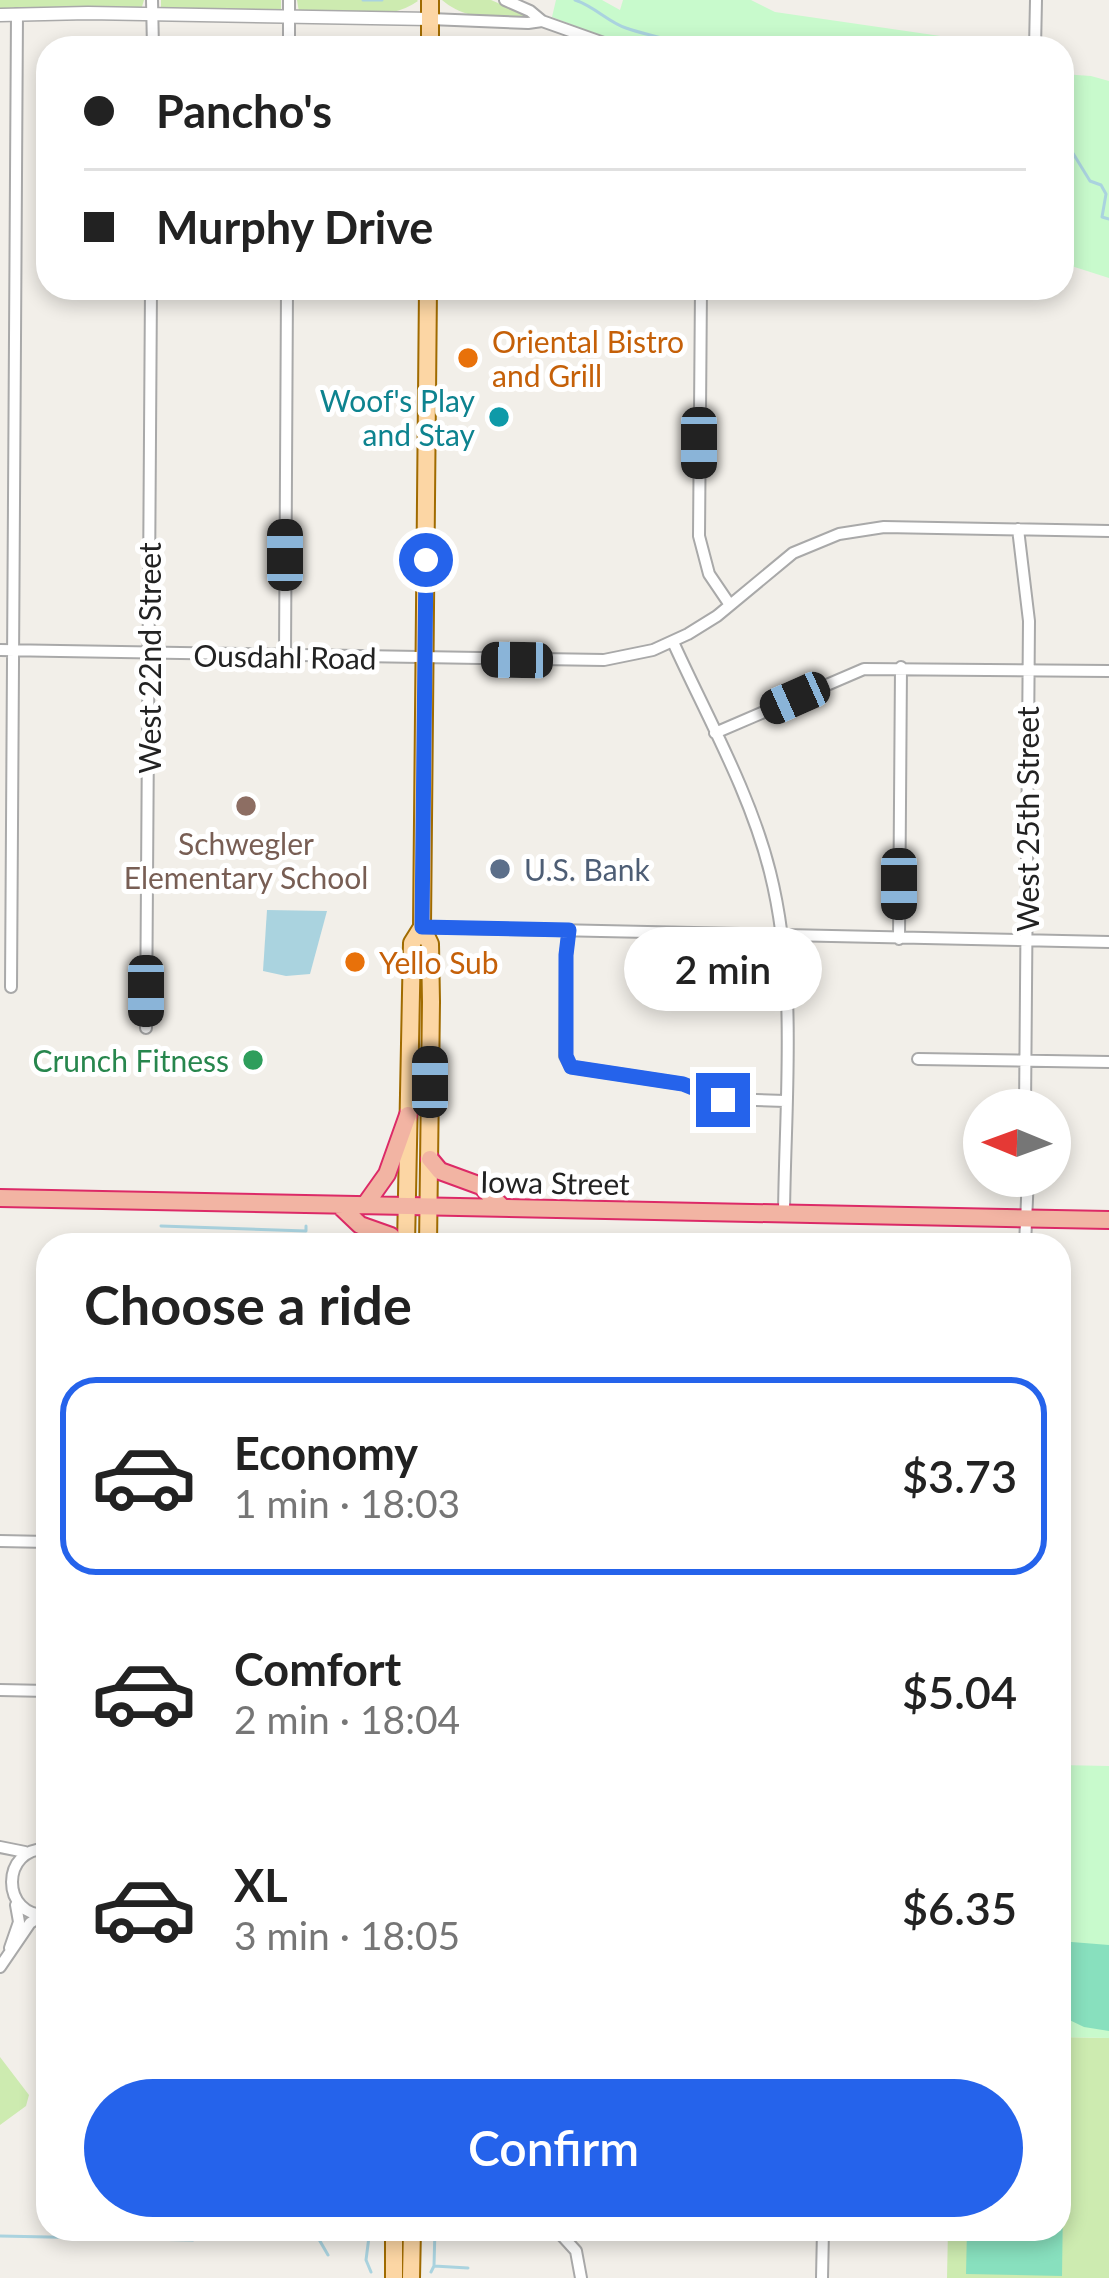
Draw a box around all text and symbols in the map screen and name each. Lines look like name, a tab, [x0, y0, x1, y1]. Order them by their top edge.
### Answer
text: Pancho's	[156, 84, 332, 138]
text: Murphy Drive	[156, 200, 433, 254]
place label: Oriental Bistro and Grill	[492, 323, 684, 393]
marker: Oriental Bistro and Grill	[455, 345, 481, 371]
place label: Woof's Play and Stay	[320, 382, 476, 452]
marker: Woof's Play and Stay	[486, 404, 512, 430]
car	[681, 407, 717, 479]
car	[267, 519, 303, 591]
route start	[399, 533, 453, 587]
street label: West 22nd Street	[131, 542, 167, 774]
street label: Ousdahl Road	[193, 636, 377, 676]
car	[481, 641, 553, 679]
car	[755, 667, 835, 729]
street label: West 25th Street	[1009, 706, 1045, 932]
marker: Schwegler Elementary School	[233, 793, 259, 819]
place label: Schwegler Elementary School	[124, 825, 368, 895]
car	[881, 848, 917, 920]
place label: U.S. Bank	[524, 851, 650, 887]
marker: U.S. Bank	[487, 856, 513, 882]
callout: 2 min	[624, 926, 822, 1010]
place label: Yello Sub	[379, 944, 499, 980]
text: 2 min	[675, 946, 771, 992]
marker: Yello Sub	[342, 949, 368, 975]
car	[128, 955, 164, 1027]
place label: Crunch Fitness	[32, 1042, 229, 1078]
car	[412, 1046, 448, 1118]
marker: Crunch Fitness	[240, 1047, 266, 1073]
route end	[696, 1073, 750, 1127]
north arrow	[963, 1089, 1071, 1197]
map controls	[963, 1089, 1071, 1197]
street label: Iowa Street	[480, 1163, 630, 1201]
text: Choose a ride	[84, 1272, 412, 1337]
icon: car	[90, 1422, 198, 1530]
text: Economy	[234, 1426, 418, 1480]
text: $3.73	[902, 1449, 1017, 1503]
text: 1 min · 18:03	[234, 1480, 460, 1526]
icon: car	[90, 1638, 198, 1746]
text: Comfort	[234, 1642, 401, 1696]
text: $5.04	[902, 1665, 1017, 1719]
text: 2 min · 18:04	[234, 1696, 460, 1742]
icon: car	[90, 1854, 198, 1962]
text: XL	[234, 1858, 288, 1912]
text: $6.35	[902, 1881, 1017, 1935]
text: 3 min · 18:05	[234, 1912, 460, 1958]
button: Confirm	[84, 2079, 1023, 2217]

